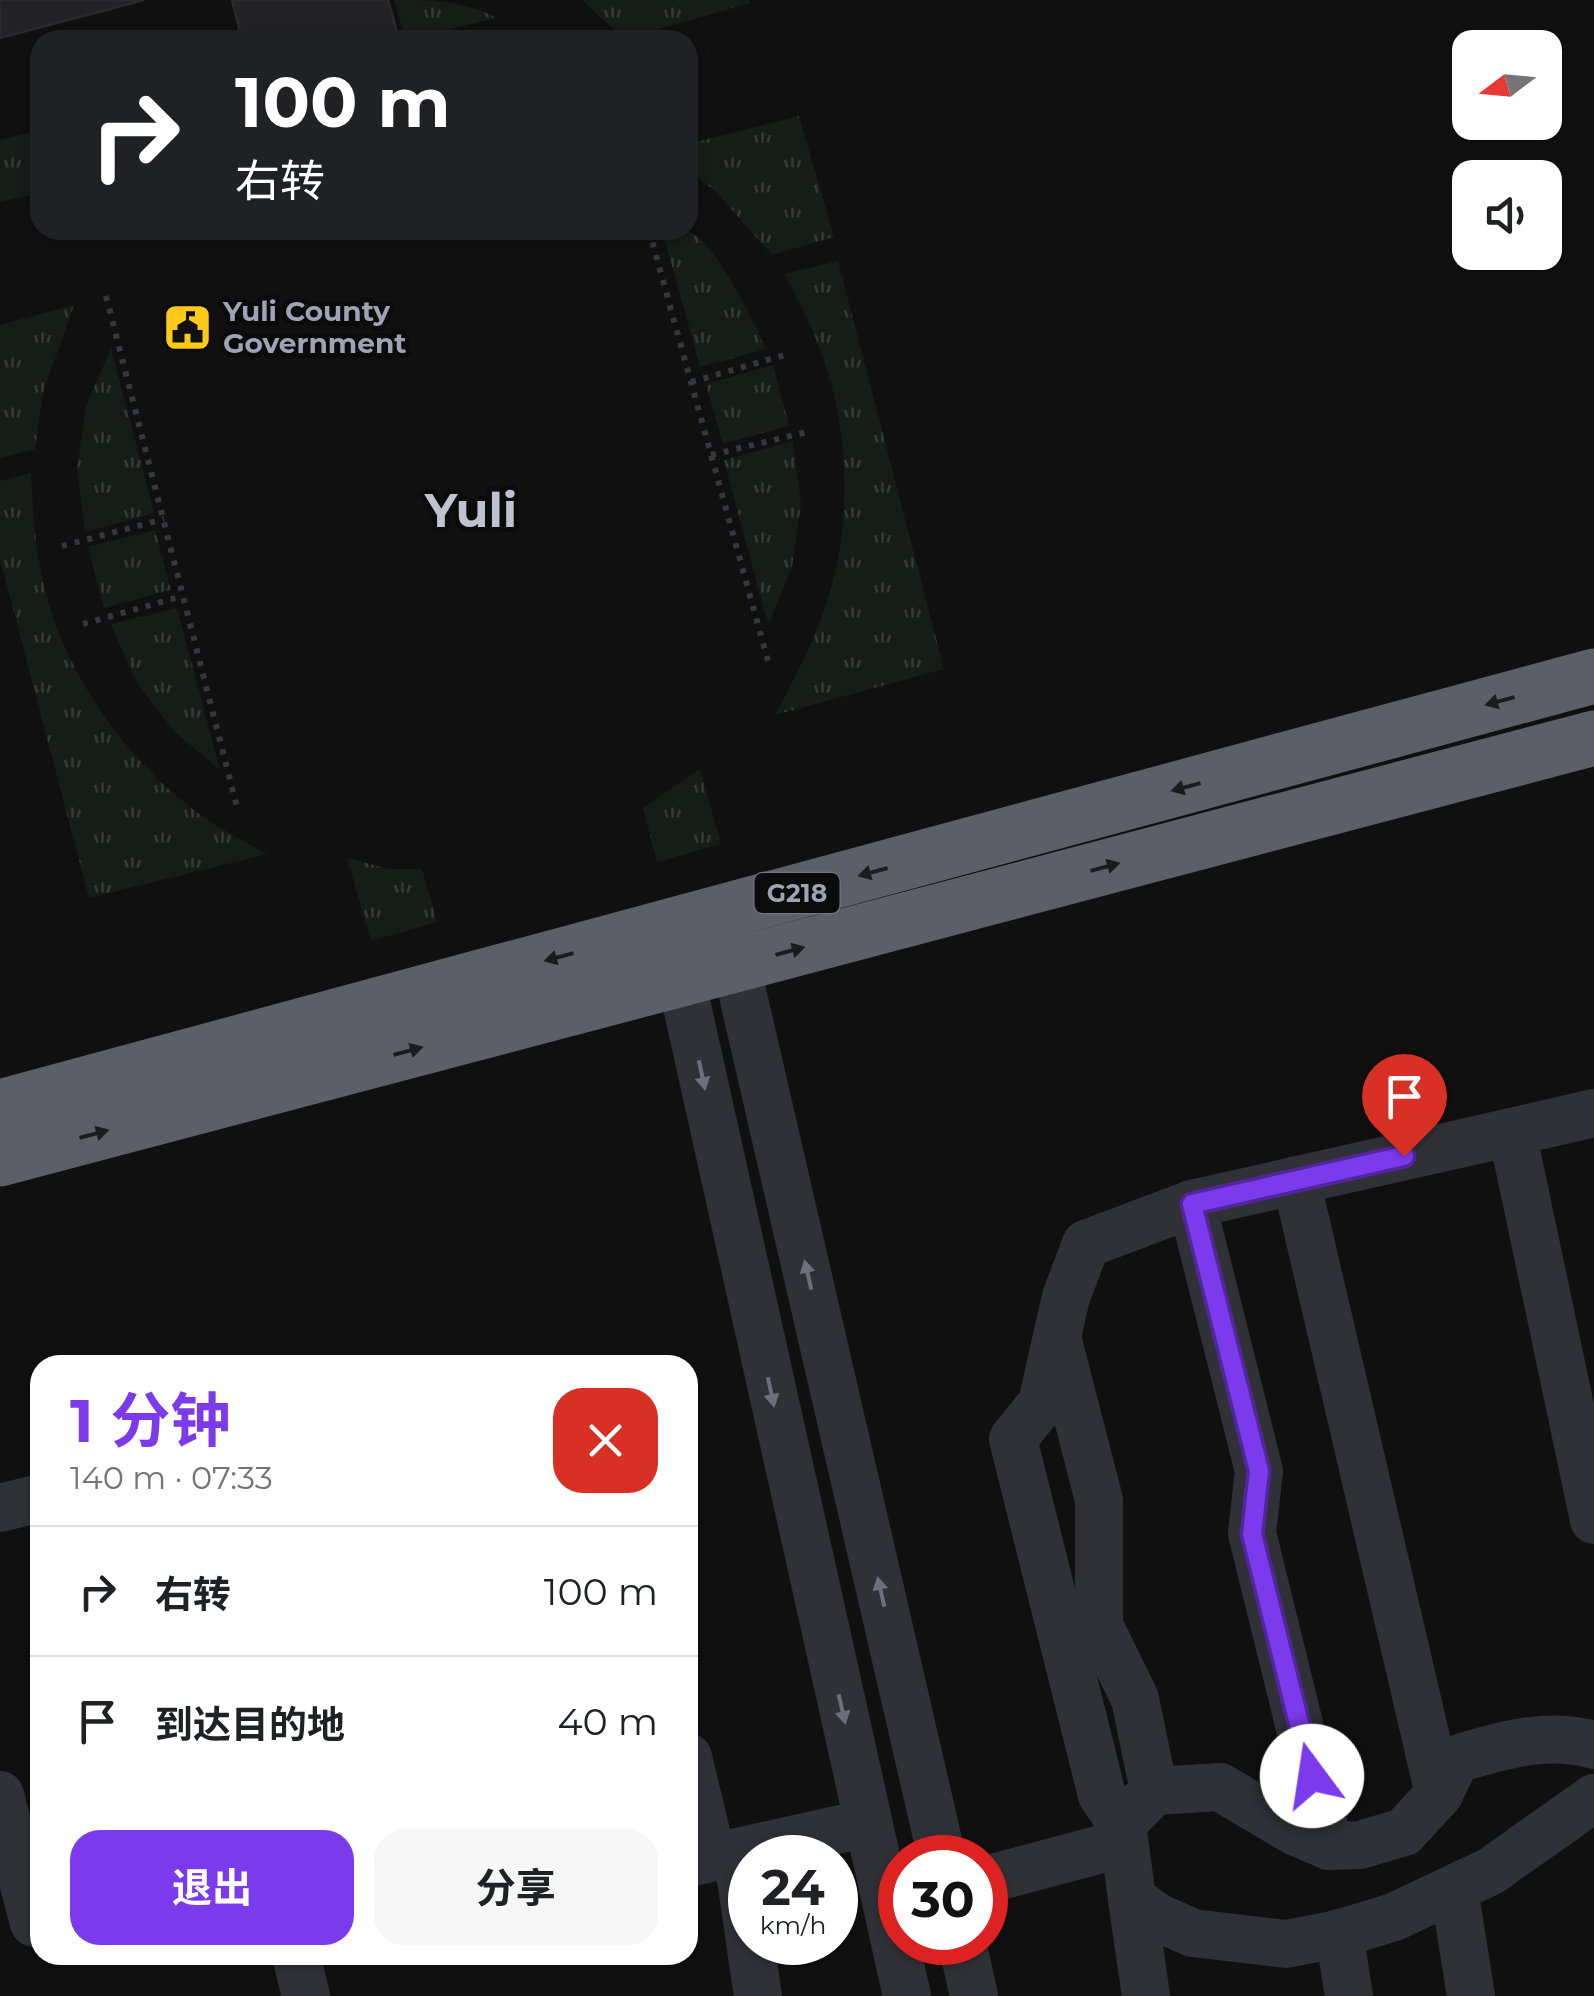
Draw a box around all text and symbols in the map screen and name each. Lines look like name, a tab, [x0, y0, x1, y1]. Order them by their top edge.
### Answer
north arrow	[1452, 30, 1562, 140]
map controls	[1452, 30, 1562, 270]
text: 100 m	[235, 59, 451, 145]
icon: right	[70, 70, 200, 200]
text: 右转	[235, 153, 325, 208]
button: sound	[1452, 160, 1562, 270]
place label: Yuli County Government	[222, 294, 407, 360]
public building icon: Yuli County Government	[162, 301, 214, 353]
district label: Yuli	[424, 481, 517, 539]
one-way arrow	[1484, 694, 1515, 710]
one-way arrow	[1170, 779, 1201, 795]
one-way arrow	[1090, 859, 1121, 875]
one-way arrow	[857, 865, 888, 880]
road number: G218	[754, 873, 840, 913]
one-way arrow	[775, 942, 806, 958]
one-way arrow	[543, 950, 574, 966]
one-way arrow	[393, 1043, 424, 1059]
pin	[1362, 1054, 1447, 1157]
one-way arrow	[694, 1060, 710, 1091]
icon: arrive	[1377, 1069, 1432, 1124]
one-way arrow	[79, 1126, 110, 1142]
one-way arrow	[800, 1259, 815, 1290]
one-way arrow	[764, 1377, 779, 1408]
text: 1 分钟	[70, 1384, 231, 1457]
button: close	[553, 1388, 658, 1493]
text: 140 m · 07:33	[70, 1458, 273, 1497]
icon: right	[70, 1564, 125, 1619]
text: 100 m	[544, 1568, 658, 1615]
text: 右转	[155, 1571, 231, 1618]
one-way arrow	[873, 1576, 888, 1607]
icon: arrive	[70, 1694, 125, 1749]
one-way arrow	[835, 1694, 850, 1725]
text: 40 m	[557, 1698, 658, 1745]
text: 到达目的地	[155, 1701, 345, 1748]
position arrow	[1260, 1724, 1364, 1828]
button: 退出	[70, 1830, 354, 1945]
button: 分享	[374, 1830, 658, 1945]
speed limit sign: 30	[878, 1835, 1008, 1965]
text: 24	[761, 1857, 825, 1918]
text: km/h	[760, 1910, 826, 1940]

